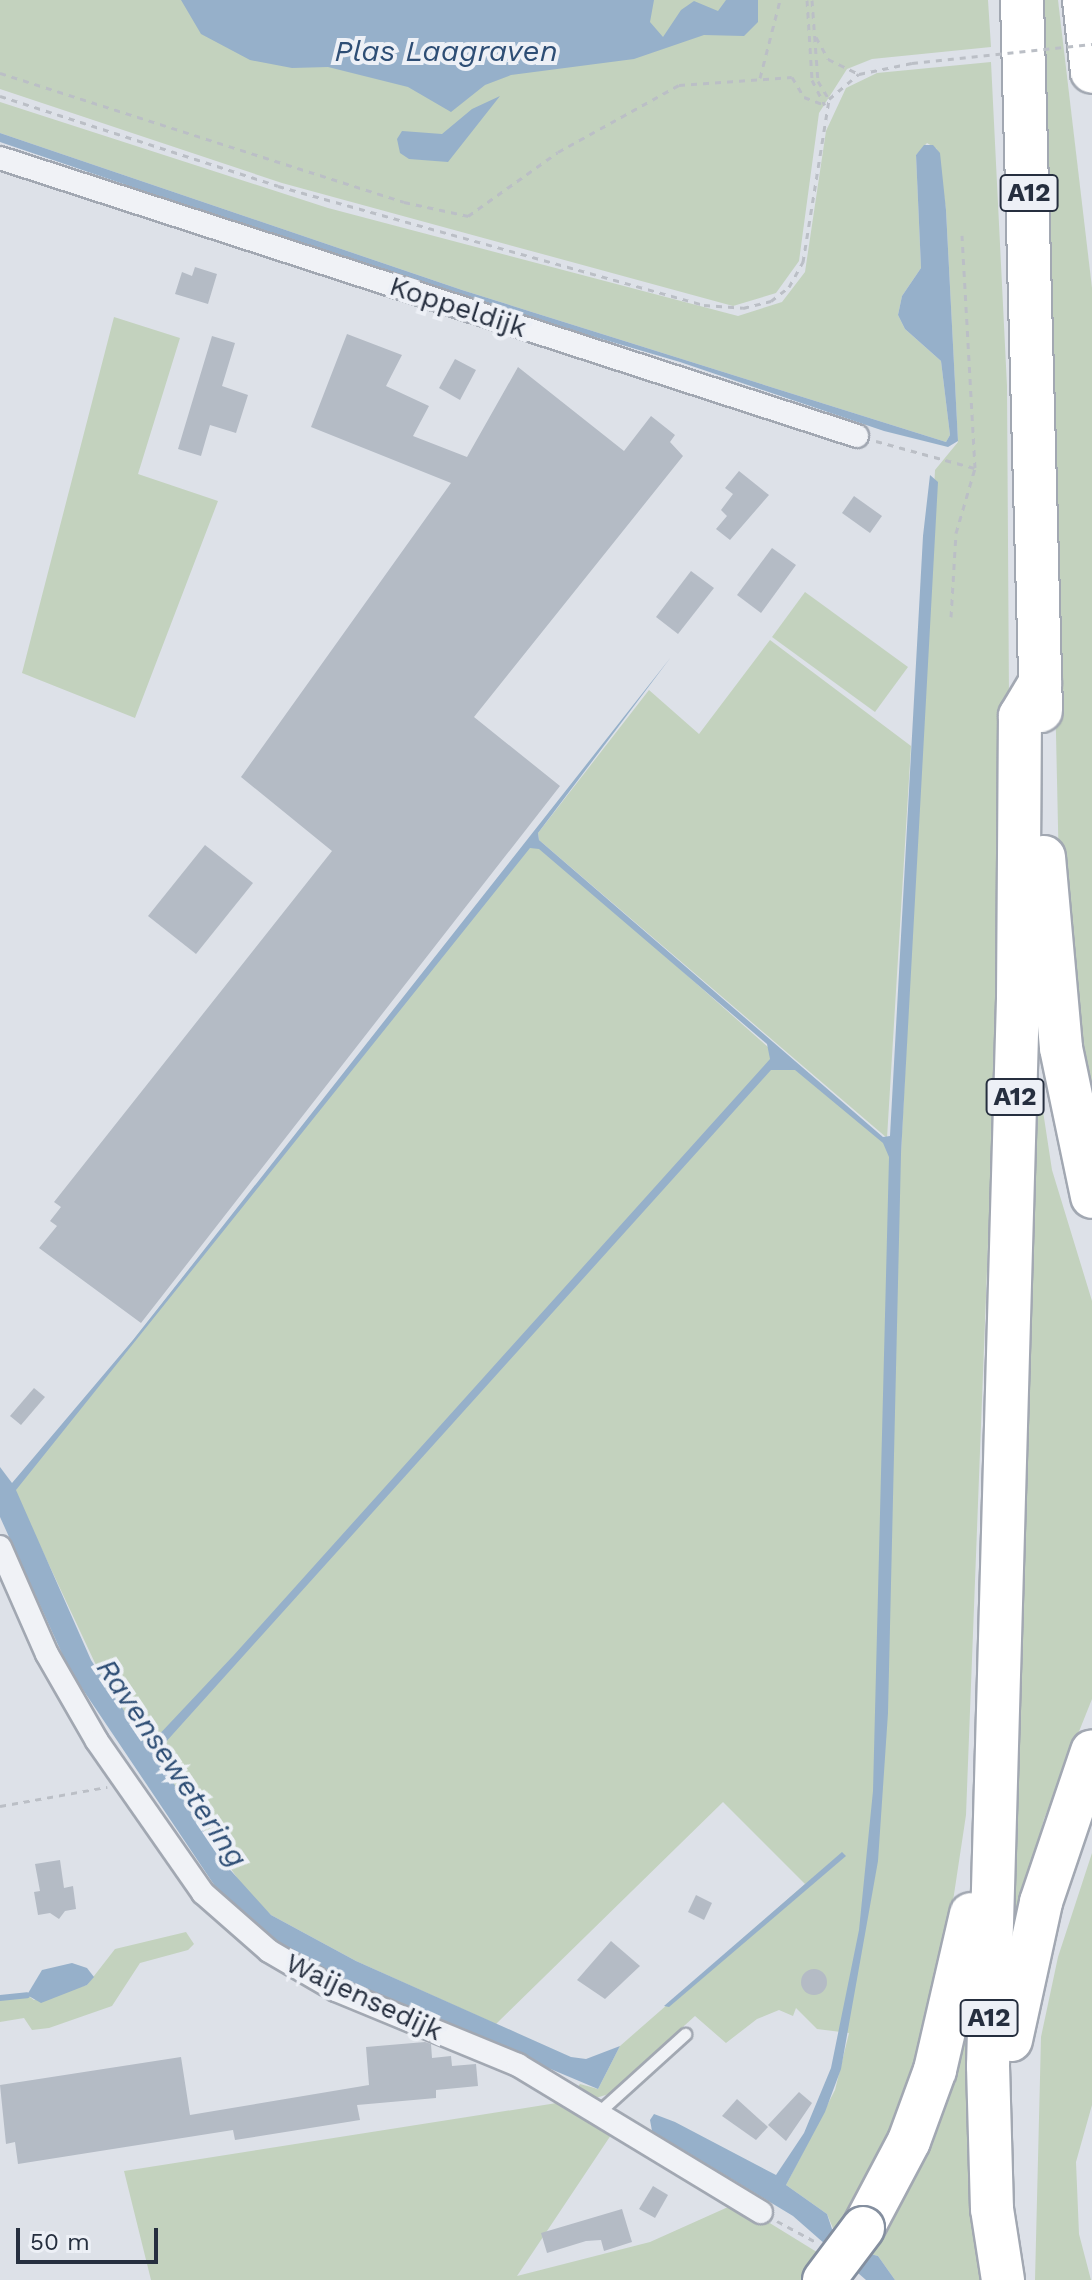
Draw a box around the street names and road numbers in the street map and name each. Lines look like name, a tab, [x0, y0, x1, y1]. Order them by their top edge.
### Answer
road number: A12	[999, 171, 1059, 215]
street label: Koppeldijk	[385, 269, 531, 345]
road number: A12	[985, 1075, 1045, 1119]
street label: Waijensedijk	[280, 1946, 448, 2048]
road number: A12	[959, 1996, 1019, 2040]

